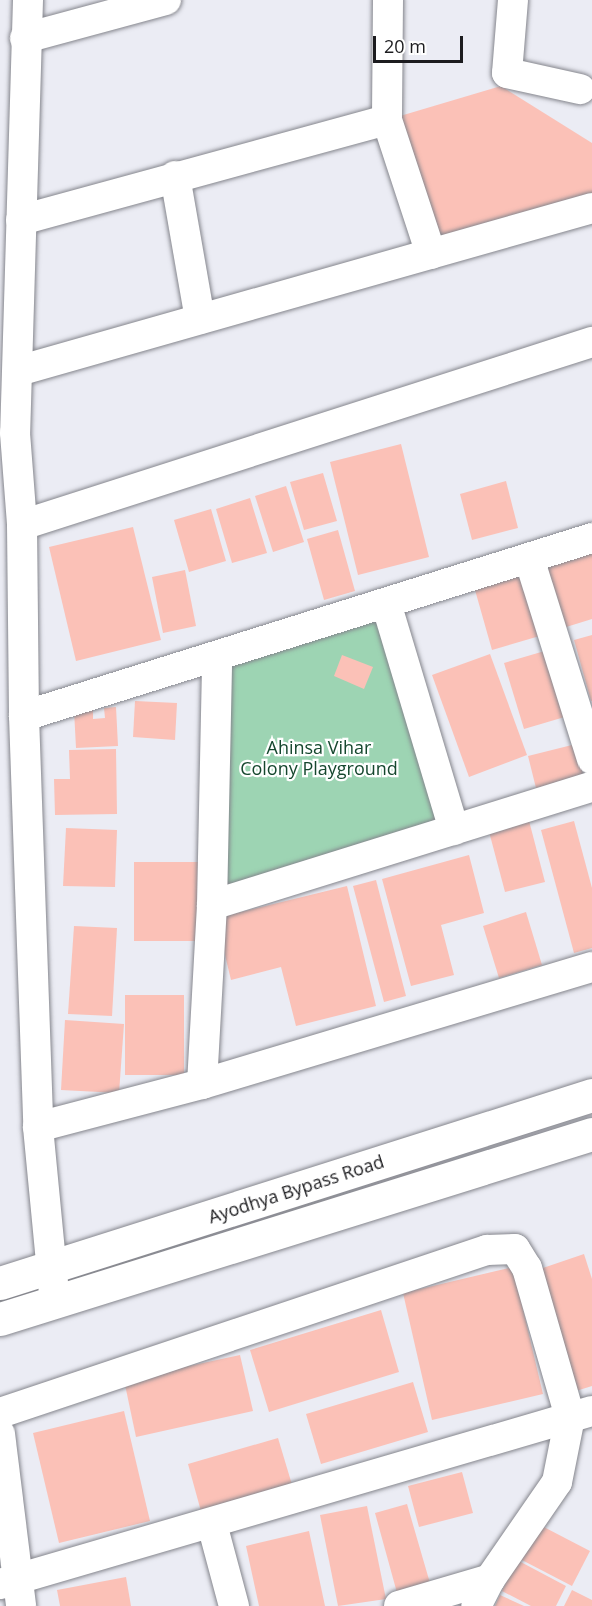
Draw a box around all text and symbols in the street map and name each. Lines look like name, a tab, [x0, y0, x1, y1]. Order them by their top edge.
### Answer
scale bar	[376, 24, 466, 62]
text: 20 m	[384, 34, 426, 58]
park label: Ahinsa Vihar Colony Playground	[240, 737, 398, 780]
street label: Ayodhya Bypass Road	[205, 1150, 387, 1228]

